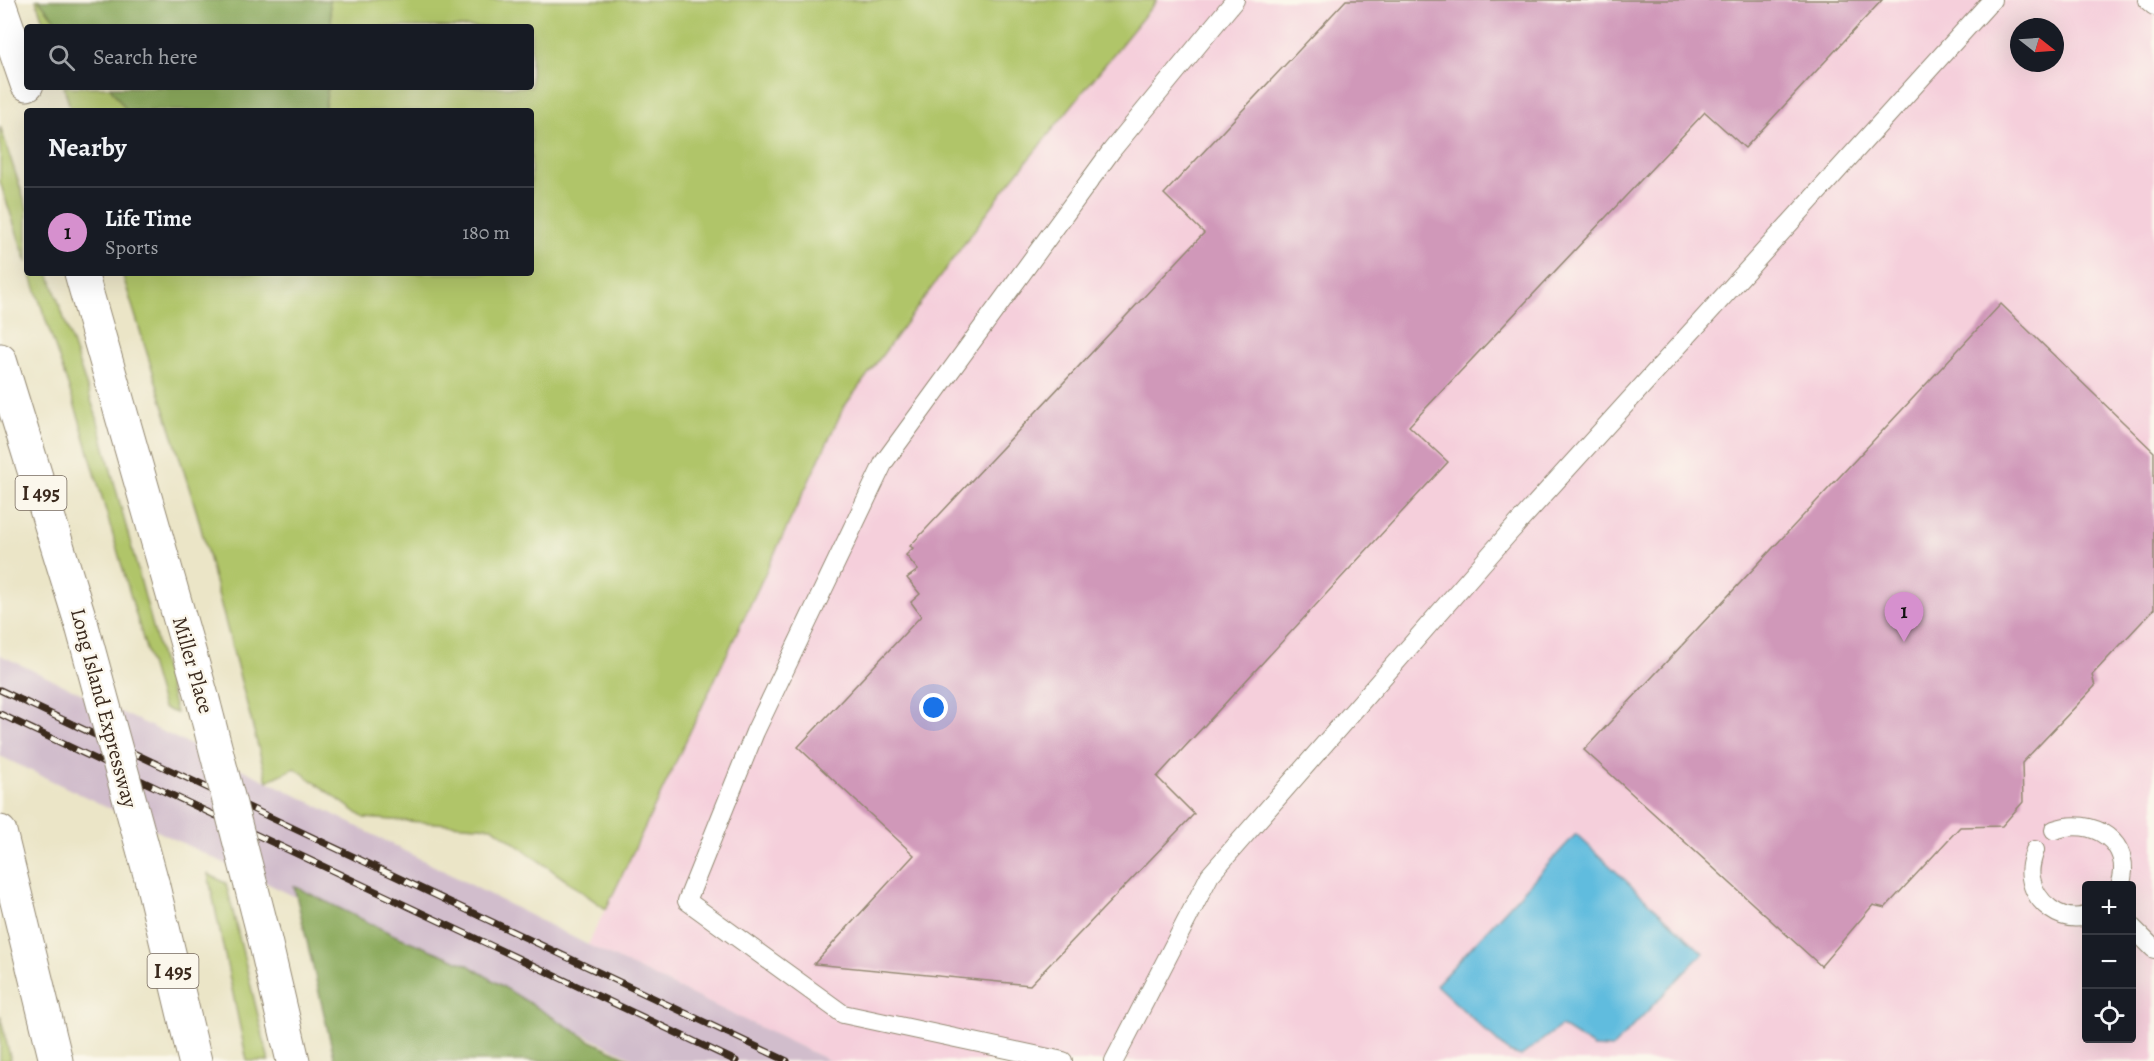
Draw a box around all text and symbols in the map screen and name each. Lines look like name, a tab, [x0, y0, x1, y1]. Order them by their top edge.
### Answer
north arrow	[2010, 18, 2064, 72]
search box	[24, 24, 534, 90]
icon: search	[45, 41, 78, 74]
text: Search here	[93, 42, 198, 72]
text: Nearby	[48, 130, 127, 165]
text: Life Time	[105, 204, 192, 234]
text: 1	[64, 219, 71, 246]
text: 180 m	[462, 219, 510, 246]
text: Sports	[105, 234, 158, 261]
road number: I 495	[15, 476, 66, 510]
pin: 1	[1884, 592, 1924, 642]
street label: Long Island Expressway	[64, 605, 144, 812]
street label: Miller Place	[166, 613, 220, 717]
your location	[919, 693, 948, 722]
map controls	[2082, 881, 2136, 1043]
button: +	[2082, 881, 2136, 935]
button: −	[2082, 935, 2136, 989]
road number: I 495	[148, 954, 198, 988]
button: locate	[2082, 989, 2136, 1043]

